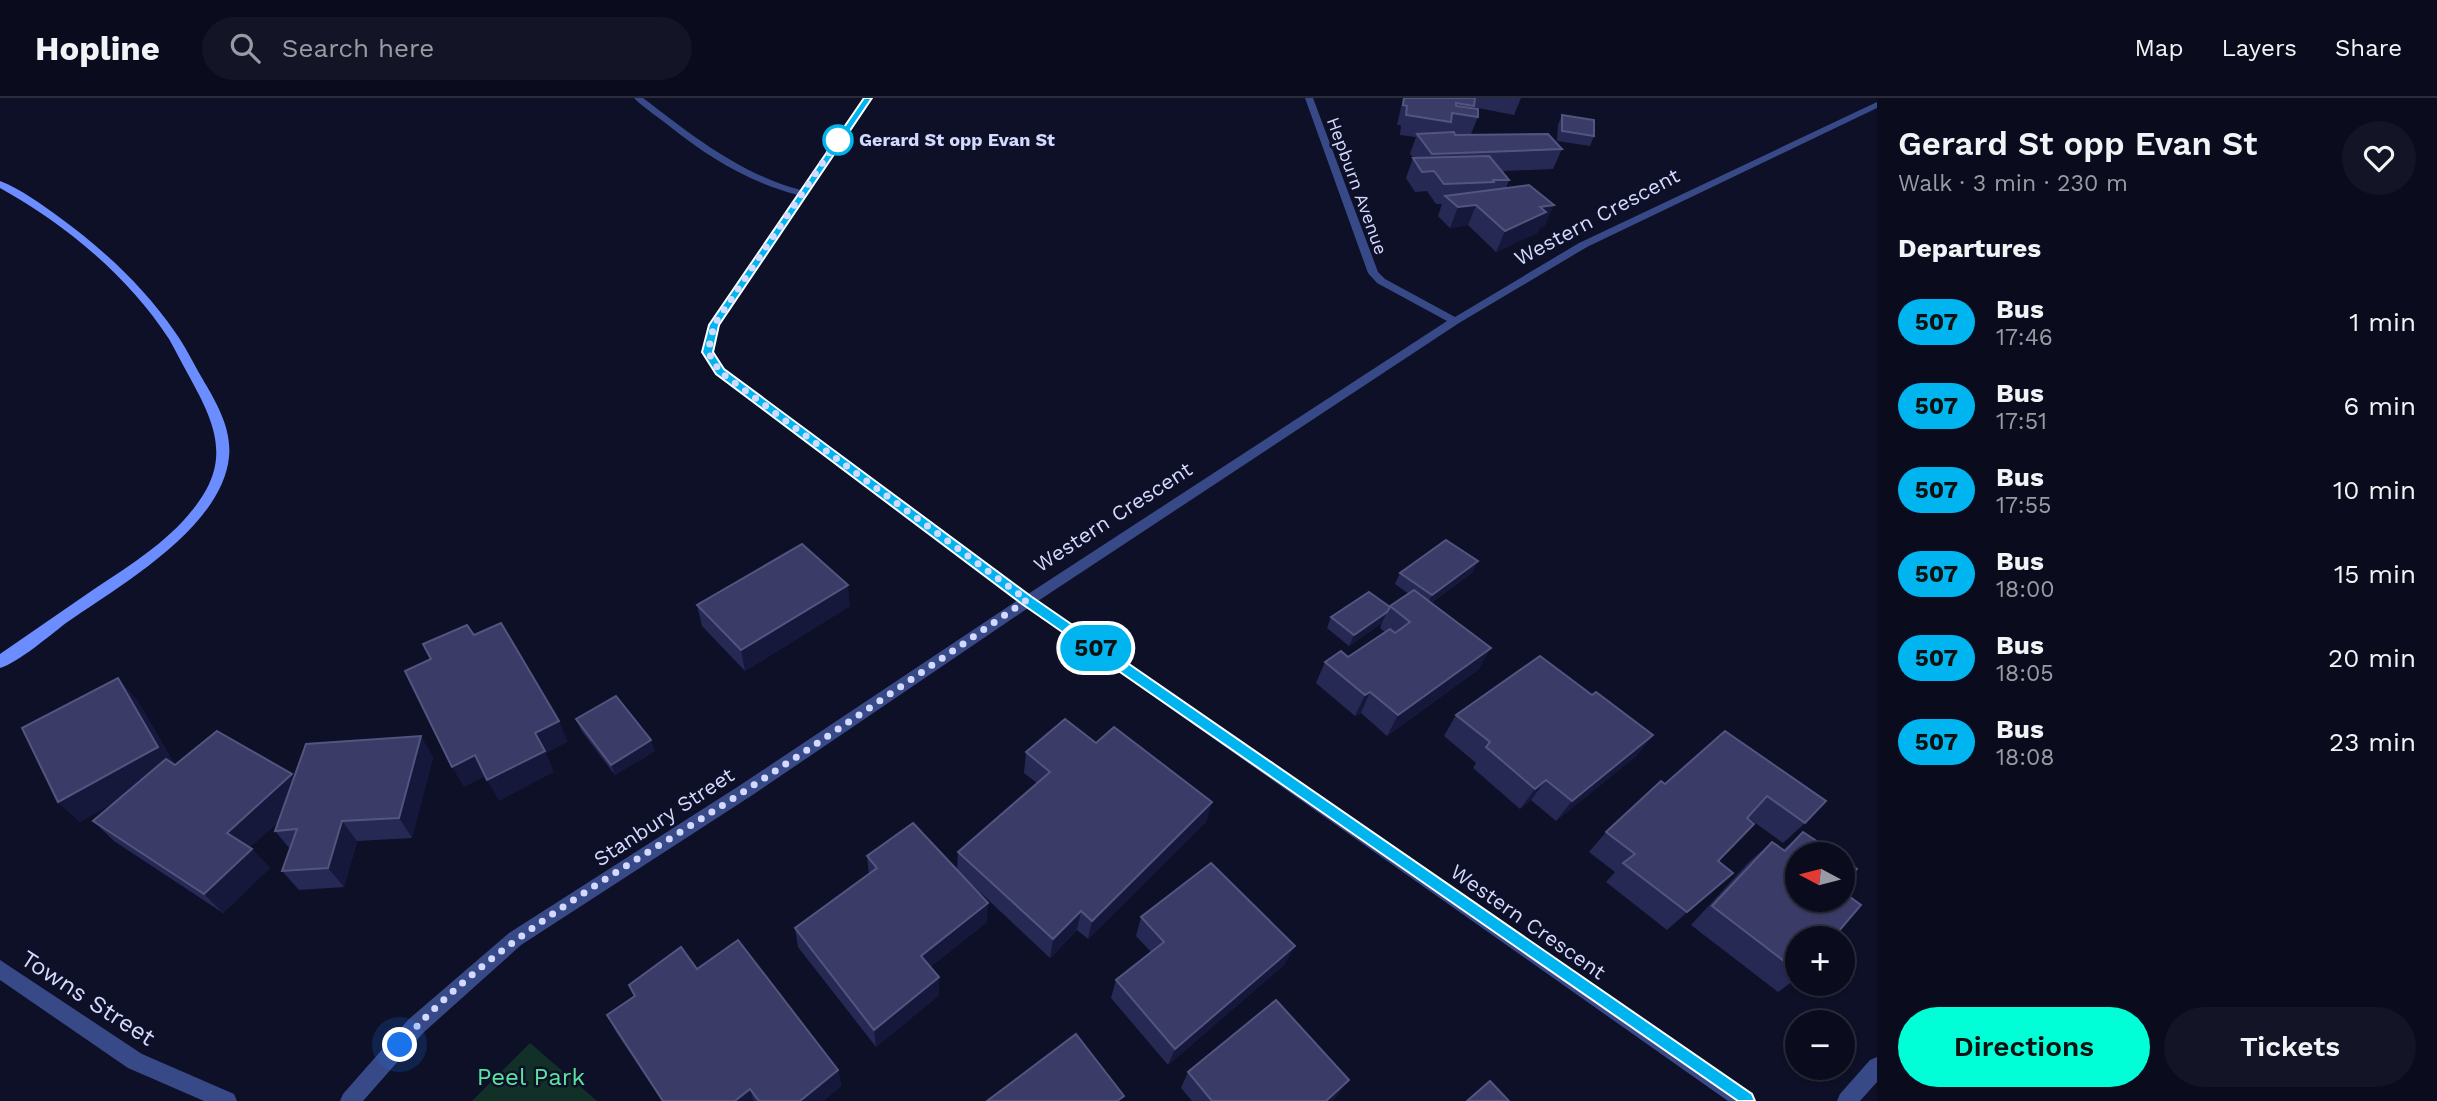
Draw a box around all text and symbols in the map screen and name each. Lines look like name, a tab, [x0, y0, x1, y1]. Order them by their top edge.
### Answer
search box	[202, 17, 692, 80]
text: Hopline	[35, 29, 160, 68]
icon: search	[226, 29, 264, 67]
text: Search here	[282, 33, 434, 63]
text: Map	[2135, 34, 2183, 62]
text: Layers	[2221, 34, 2297, 62]
text: Share	[2335, 34, 2402, 62]
street label: Hepburn Avenue	[1323, 114, 1392, 257]
button: heart	[2342, 121, 2416, 195]
text: Gerard St opp Evan St	[1898, 124, 2258, 163]
marker: Gerard St opp Evan St	[823, 125, 853, 155]
place label: Gerard St opp Evan St	[859, 129, 1055, 150]
street label: Western Crescent	[1510, 162, 1684, 271]
text: Walk · 3 min · 230 m	[1898, 170, 2128, 197]
text: Departures	[1898, 233, 2041, 263]
text: Bus	[1996, 294, 2044, 324]
text: 1 min	[2349, 307, 2416, 337]
text: 507	[1915, 308, 1958, 336]
text: 17:46	[1996, 324, 2053, 351]
text: Bus	[1996, 378, 2044, 408]
text: 6 min	[2344, 391, 2416, 421]
text: 507	[1915, 392, 1958, 420]
text: 17:51	[1996, 408, 2047, 435]
street label: Western Crescent	[1029, 456, 1197, 577]
text: Bus	[1996, 462, 2044, 492]
text: 10 min	[2333, 475, 2416, 505]
text: 507	[1915, 476, 1958, 504]
text: 17:55	[1996, 492, 2051, 519]
text: Bus	[1996, 546, 2044, 576]
text: 15 min	[2334, 559, 2416, 589]
text: 507	[1915, 560, 1958, 588]
text: 18:00	[1996, 576, 2055, 603]
line badge: 507	[1056, 625, 1136, 671]
text: Bus	[1996, 630, 2044, 660]
text: 507	[1074, 634, 1118, 662]
text: 20 min	[2328, 643, 2416, 673]
text: 507	[1915, 644, 1958, 672]
text: 18:05	[1996, 660, 2054, 687]
text: Bus	[1996, 714, 2044, 744]
text: 23 min	[2329, 727, 2416, 757]
text: 507	[1915, 728, 1958, 756]
text: 18:08	[1996, 744, 2054, 771]
street label: Stanbury Street	[589, 762, 739, 871]
north arrow	[1785, 842, 1855, 912]
map controls	[1785, 842, 1855, 1080]
street label: Western Crescent	[1446, 859, 1611, 985]
button: +	[1785, 926, 1855, 996]
street label: Towns Street	[16, 944, 160, 1052]
button: Directions	[1898, 1007, 2150, 1087]
button: Tickets	[2164, 1007, 2416, 1087]
button: −	[1785, 1010, 1855, 1080]
your location	[382, 1027, 417, 1062]
park label: Peel Park	[477, 1063, 586, 1091]

